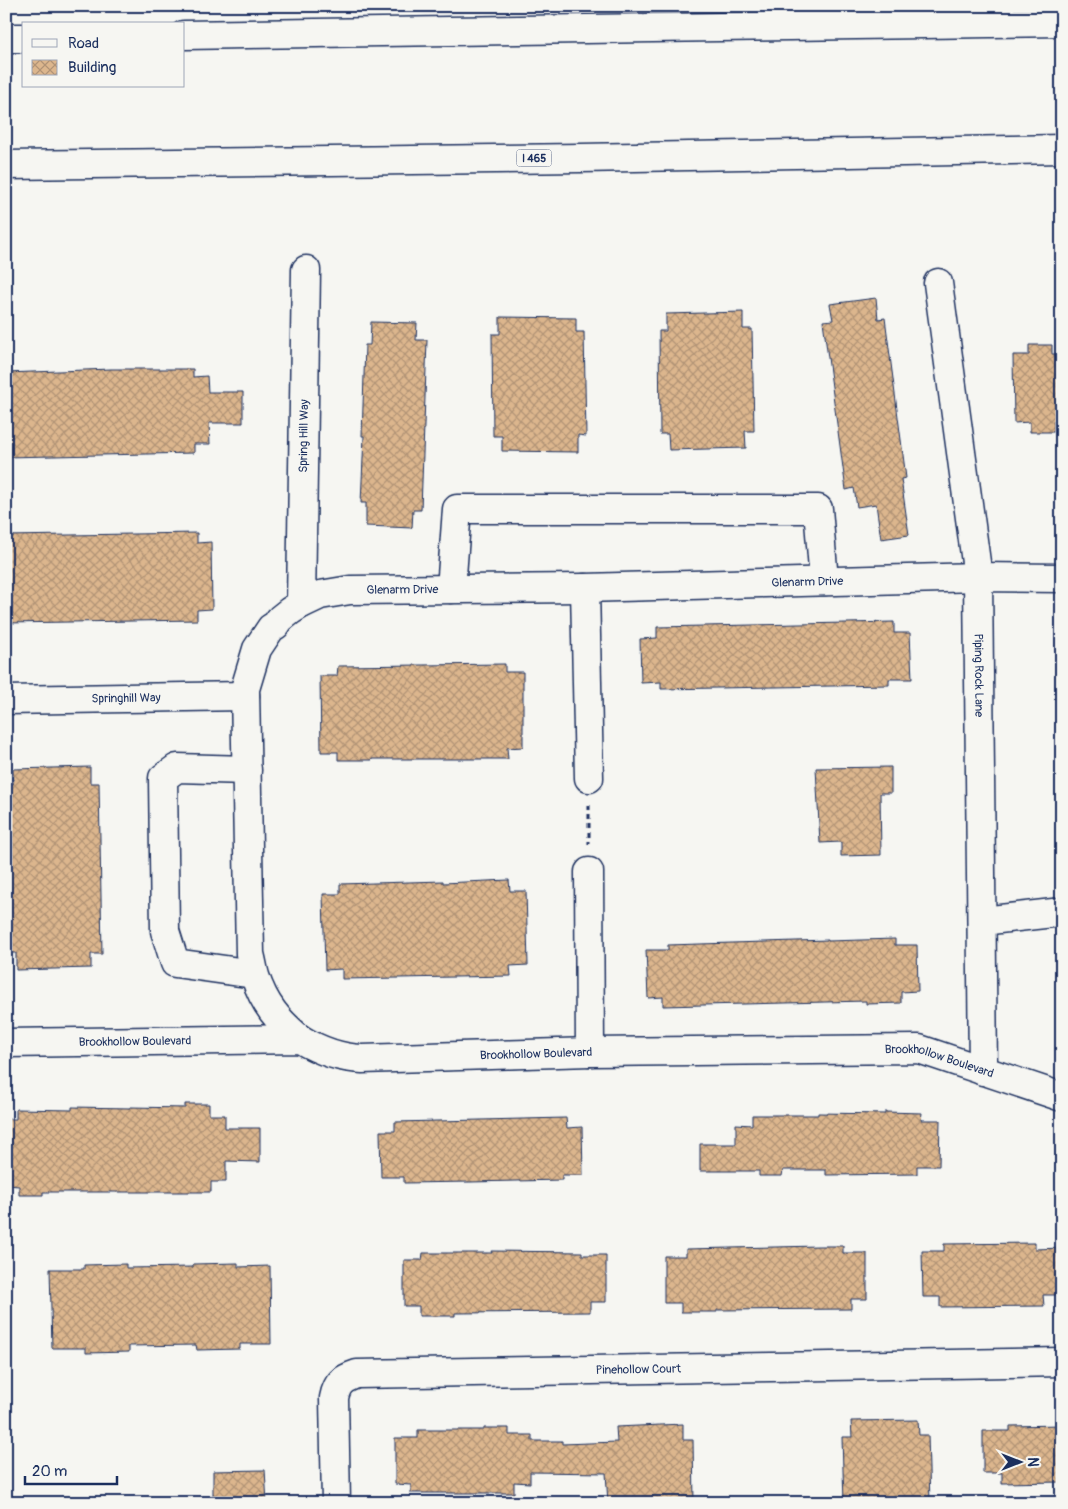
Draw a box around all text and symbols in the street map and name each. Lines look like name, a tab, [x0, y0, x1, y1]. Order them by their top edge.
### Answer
legend	[22, 22, 185, 88]
text: Road	[68, 34, 99, 53]
text: Building	[68, 58, 116, 77]
road number: I 465	[516, 150, 552, 167]
street label: Spring Hill Way	[295, 399, 312, 473]
street label: Glenarm Drive	[771, 573, 844, 590]
street label: Glenarm Drive	[366, 582, 439, 597]
street label: Piping Rock Lane	[971, 633, 987, 717]
street label: Springhill Way	[91, 690, 161, 706]
street label: Brookhollow Boulevard	[79, 1033, 192, 1050]
street label: Brookhollow Boulevard	[885, 1041, 996, 1081]
street label: Brookhollow Boulevard	[480, 1044, 593, 1063]
street label: Pinehollow Court	[596, 1361, 681, 1377]
north arrow	[996, 1436, 1046, 1486]
scale bar	[25, 1454, 118, 1486]
text: N	[1024, 1457, 1041, 1467]
text: 20 m	[32, 1462, 67, 1481]

